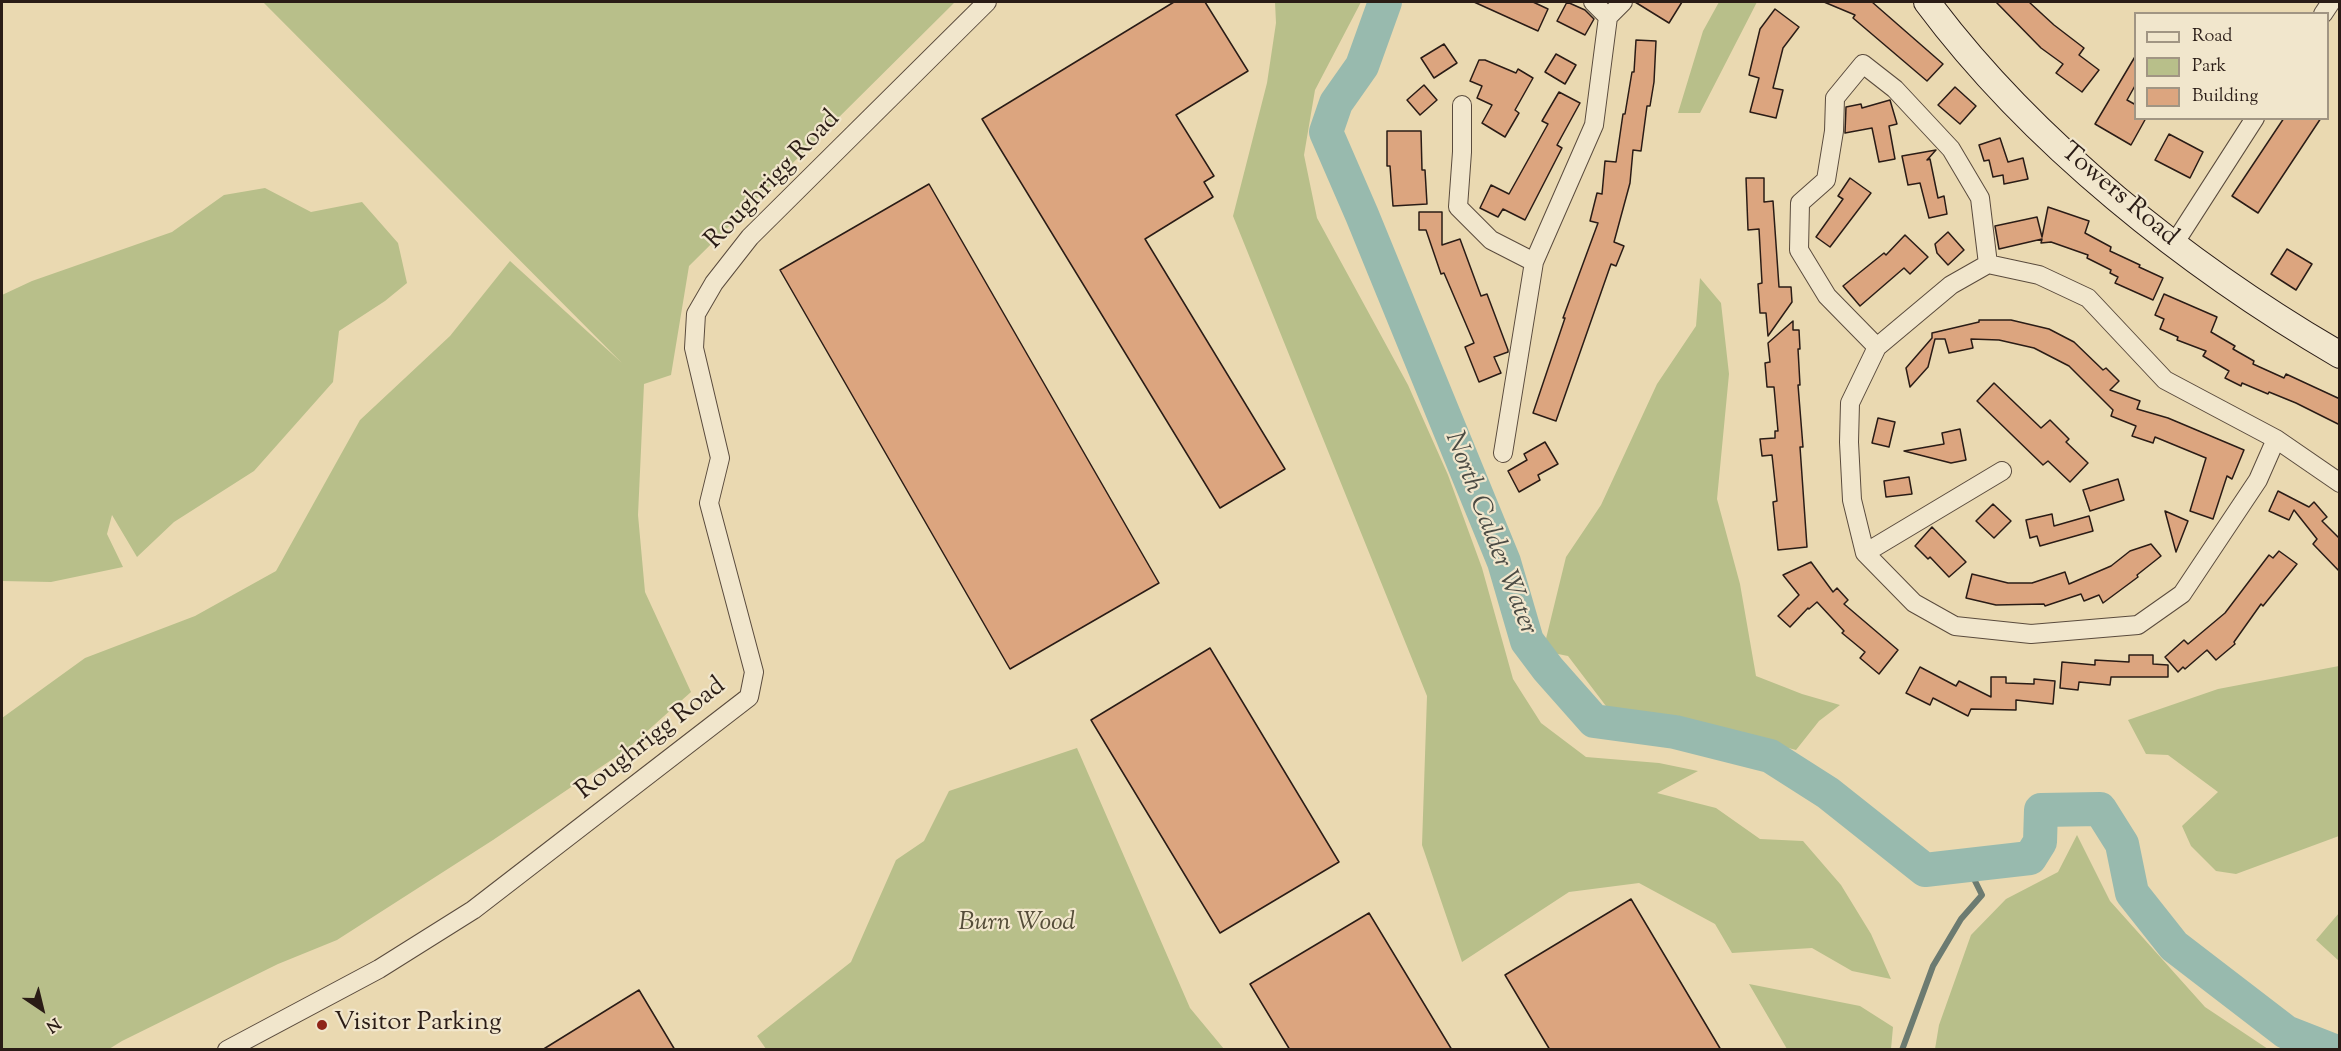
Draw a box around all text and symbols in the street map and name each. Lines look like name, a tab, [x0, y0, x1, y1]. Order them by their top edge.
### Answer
legend	[2134, 12, 2329, 120]
text: Road	[2192, 24, 2232, 50]
text: Park	[2192, 54, 2226, 80]
text: Building	[2192, 84, 2258, 110]
street label: Roughrigg Road	[700, 105, 848, 257]
street label: Towers Road	[2053, 138, 2183, 254]
water label: North Calder Water	[1435, 428, 1543, 640]
street label: Roughrigg Road	[571, 672, 733, 808]
park label: Burn Wood	[959, 909, 1075, 941]
north arrow	[12, 979, 72, 1039]
place label: Visitor Parking	[334, 1009, 502, 1041]
text: N	[41, 1011, 64, 1037]
marker: Visitor Parking	[315, 1018, 329, 1032]

